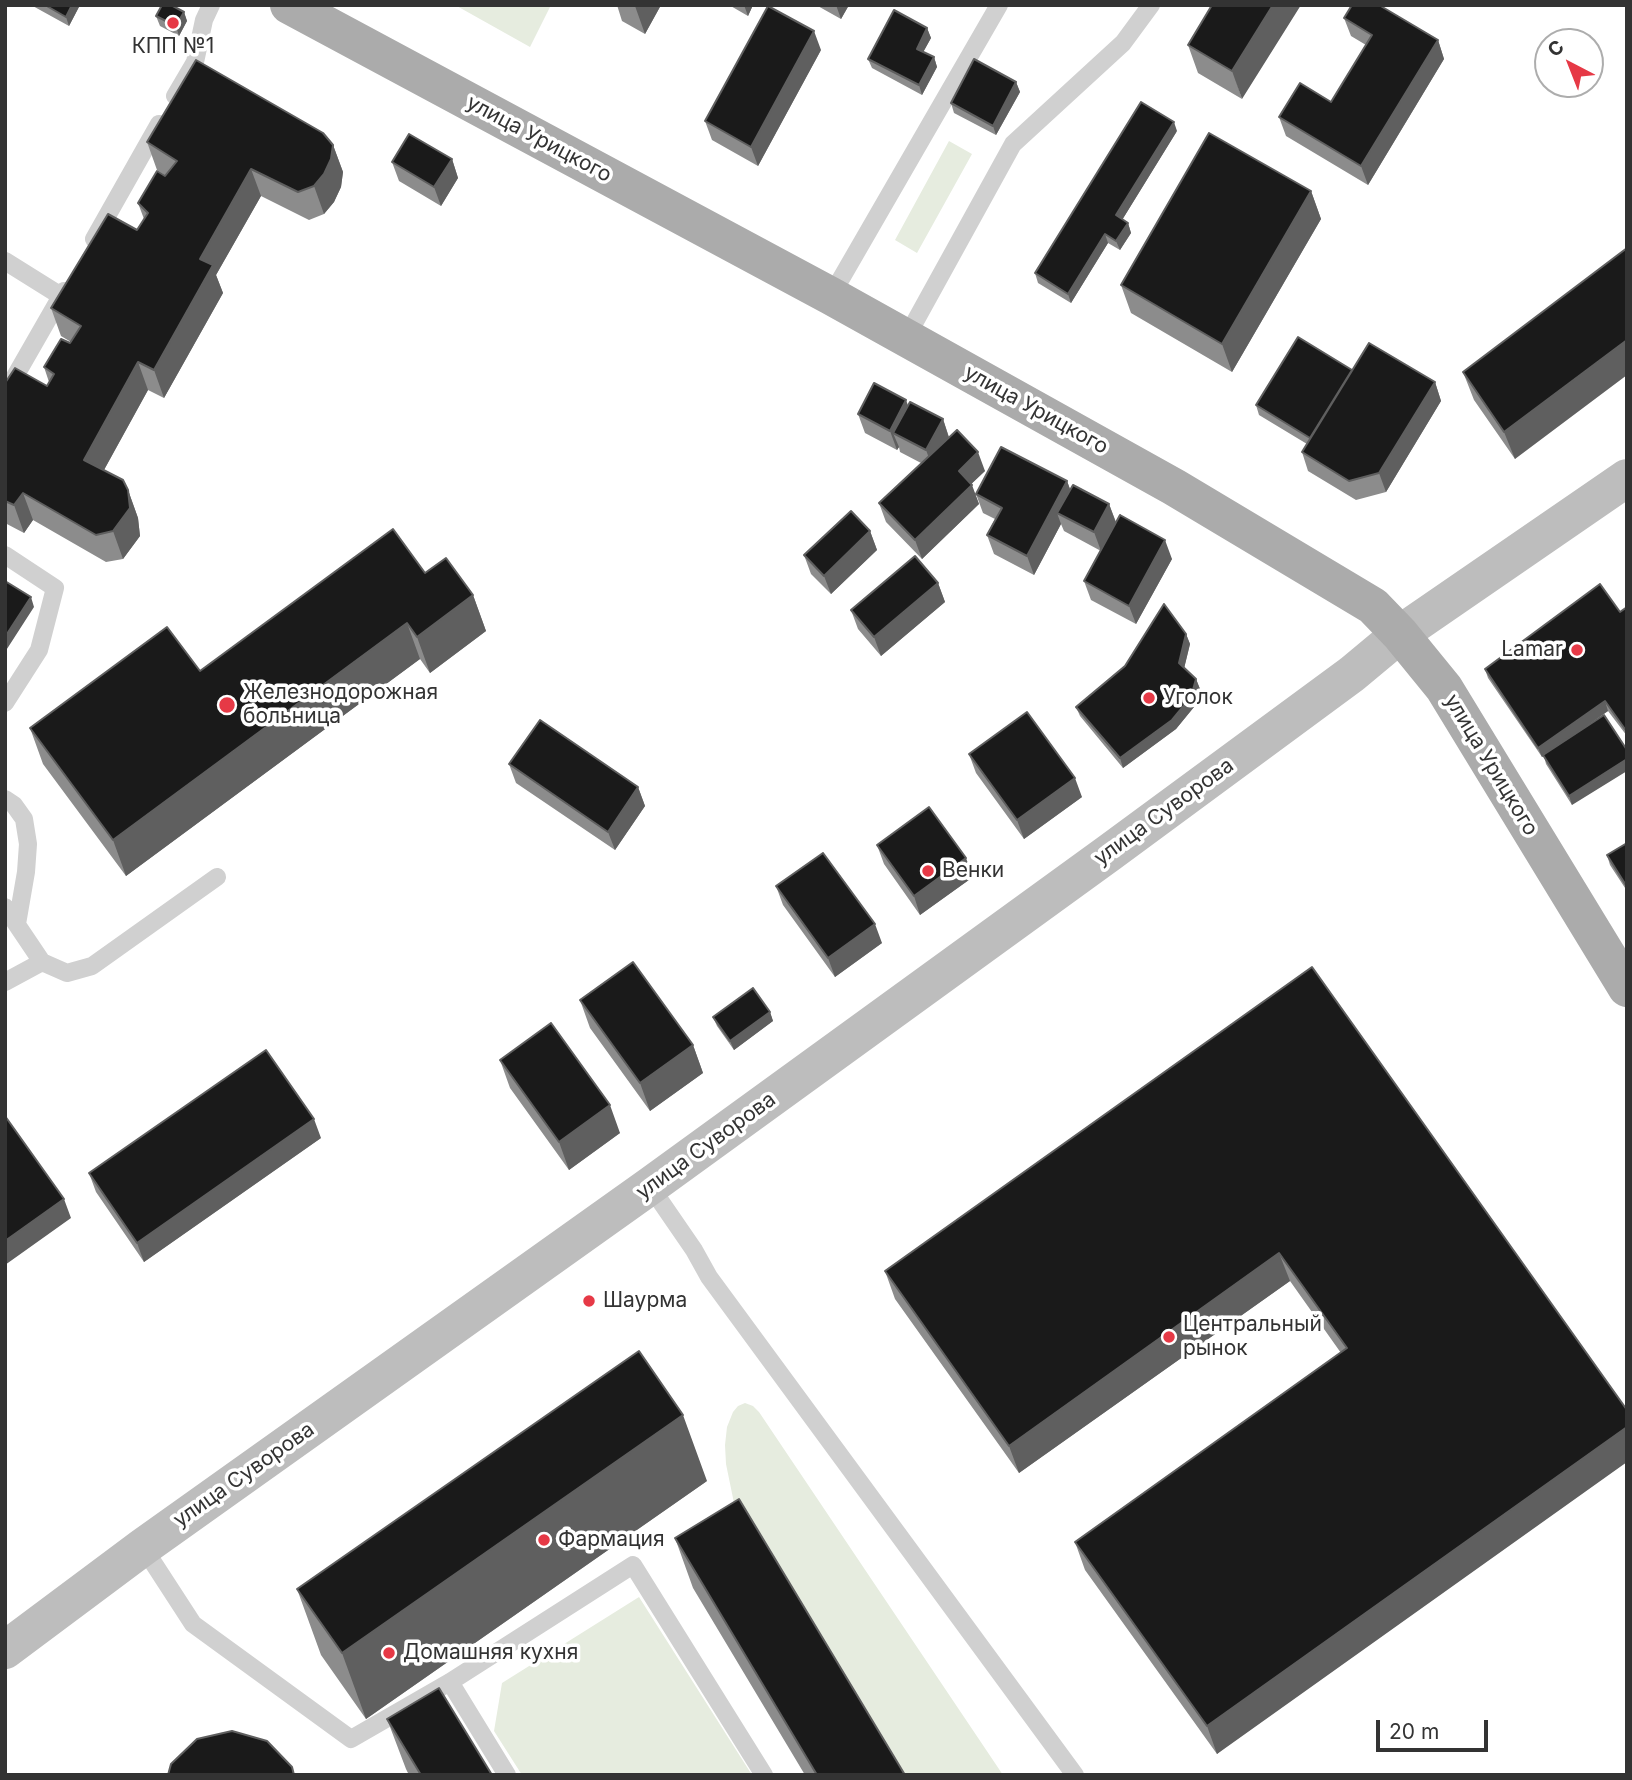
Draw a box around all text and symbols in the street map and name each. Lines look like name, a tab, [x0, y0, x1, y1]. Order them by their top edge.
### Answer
marker: КПП №1	[165, 15, 181, 31]
north arrow	[1534, 28, 1604, 98]
place label: КПП №1	[132, 34, 214, 60]
text: С	[1543, 35, 1569, 62]
street label: улица Урицкого	[462, 90, 616, 188]
street label: улица Урицкого	[960, 360, 1112, 460]
place label: Lamar	[1501, 637, 1563, 663]
marker: Lamar	[1569, 642, 1585, 658]
place label: Железнодорожная больница	[243, 680, 438, 730]
place label: Уголок	[1163, 685, 1233, 711]
marker: Уголок	[1141, 690, 1157, 706]
street label: улица Урицкого	[1439, 690, 1543, 840]
marker: Железнодорожная больница	[217, 695, 237, 715]
street label: улица Суворова	[1089, 753, 1239, 871]
place label: Венки	[942, 858, 1004, 884]
marker: Венки	[920, 863, 936, 879]
street label: улица Суворова	[631, 1087, 781, 1205]
place label: Шаурма	[603, 1288, 687, 1314]
marker: Шаурма	[581, 1293, 597, 1309]
place label: Центральный рынок	[1183, 1312, 1322, 1362]
marker: Центральный рынок	[1161, 1329, 1177, 1345]
street label: улица Суворова	[169, 1417, 319, 1533]
place label: Фармация	[558, 1527, 665, 1553]
marker: Фармация	[536, 1532, 552, 1548]
place label: Домашняя кухня	[403, 1640, 578, 1666]
marker: Домашняя кухня	[381, 1645, 397, 1661]
scale bar	[1380, 1706, 1492, 1750]
text: 20 m	[1389, 1719, 1439, 1744]

